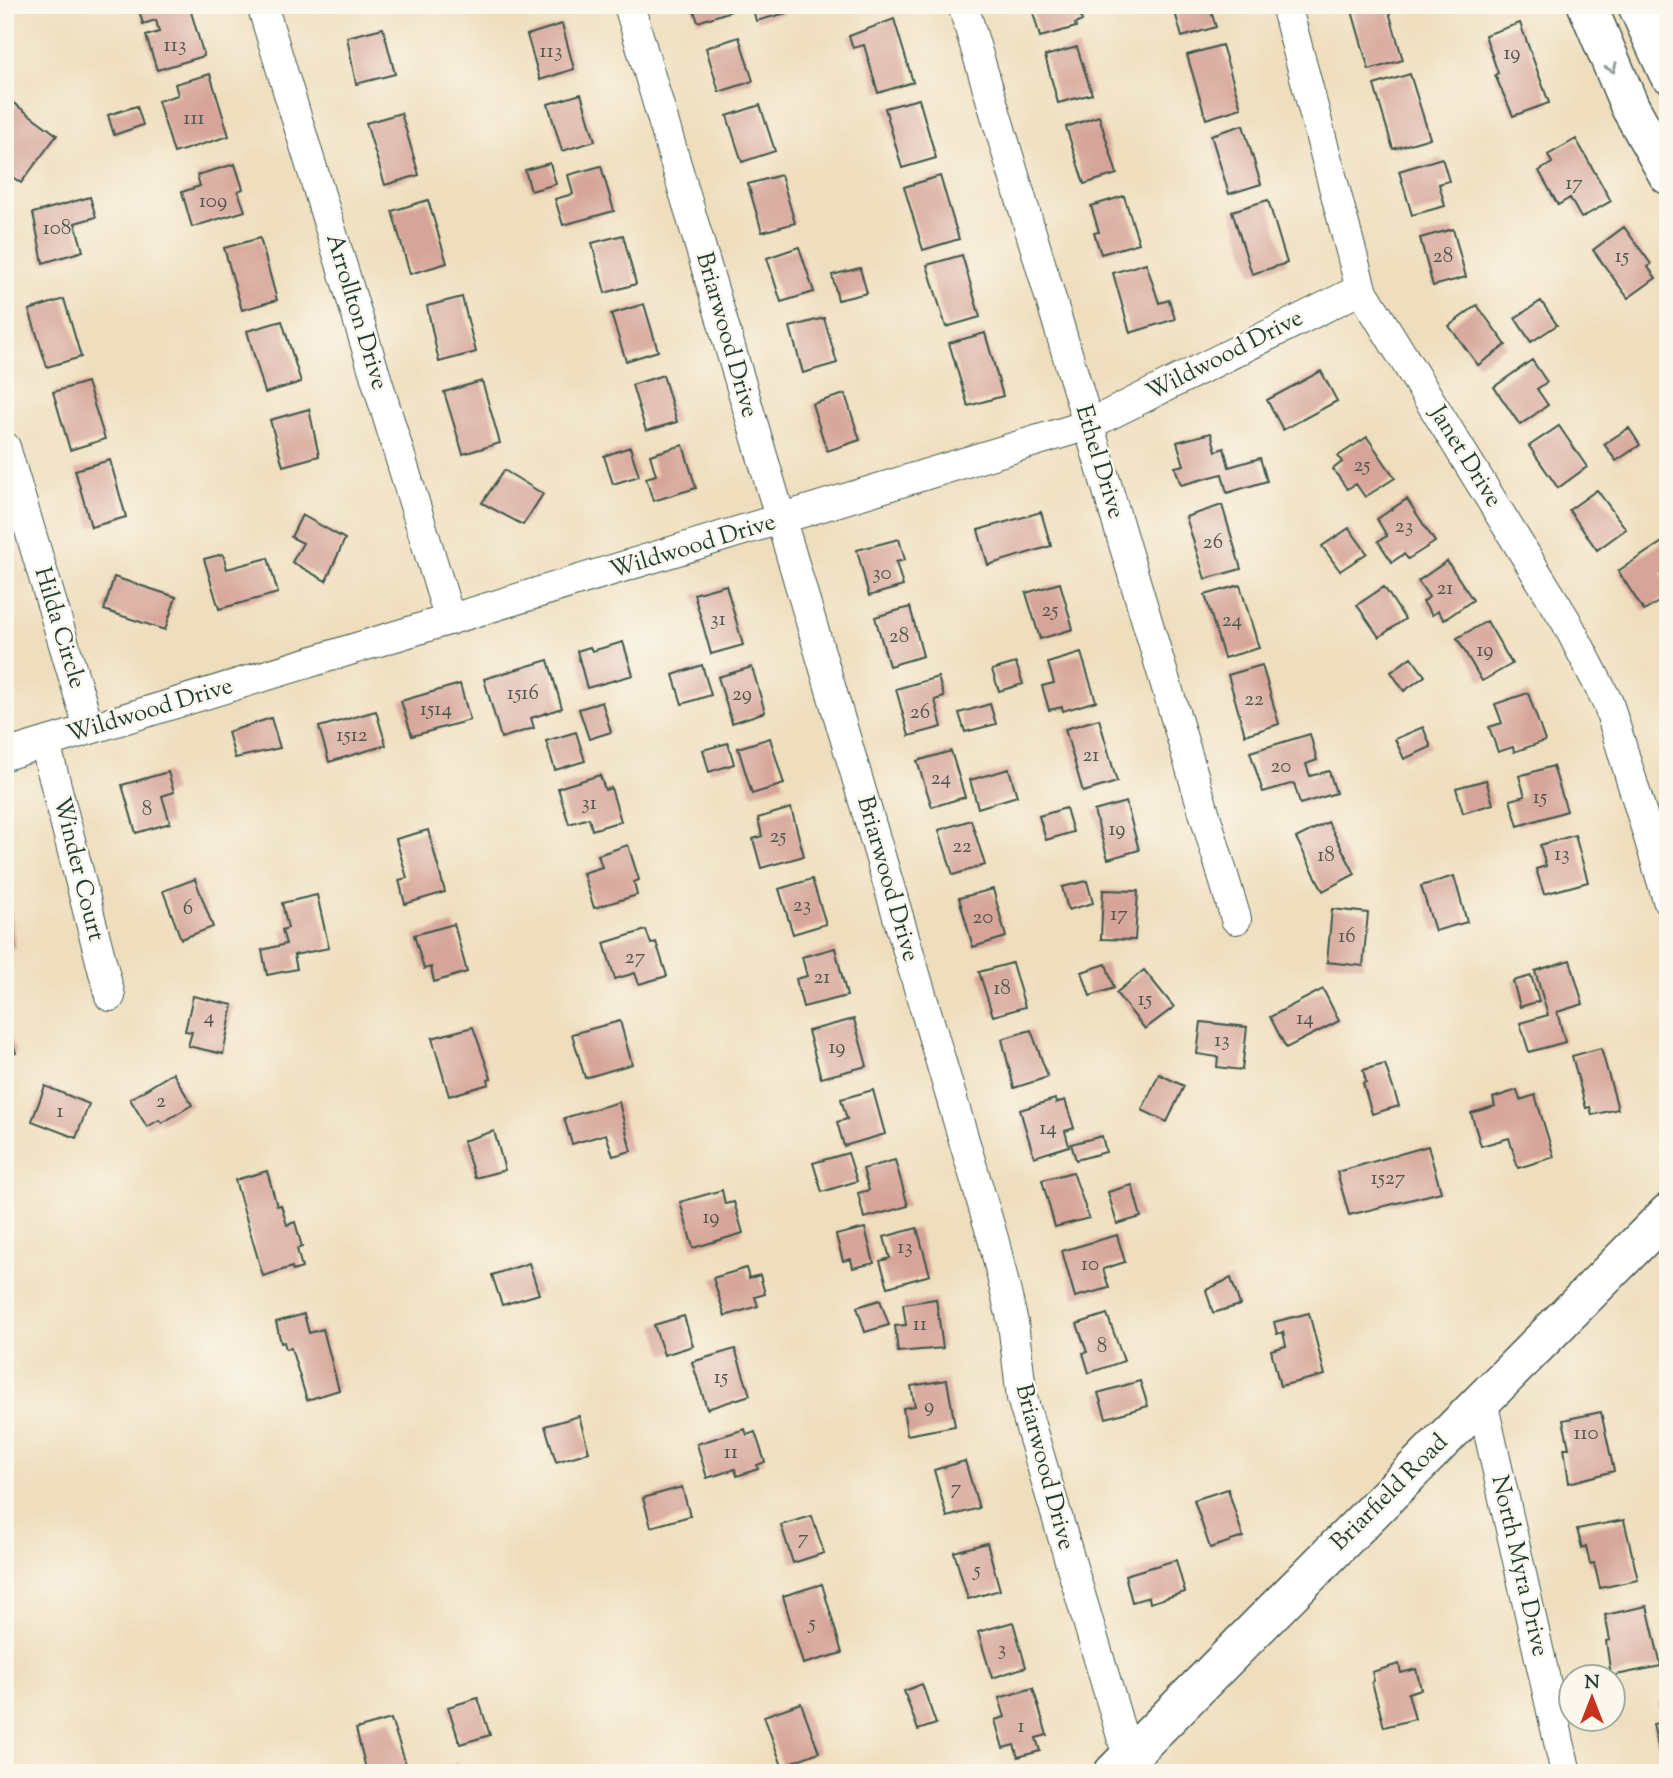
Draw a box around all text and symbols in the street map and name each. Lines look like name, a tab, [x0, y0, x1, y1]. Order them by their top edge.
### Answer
house number: 113	[164, 31, 186, 61]
house number: 113	[540, 37, 562, 67]
house number: 19	[1503, 39, 1521, 69]
one-way arrow	[1604, 61, 1618, 74]
house number: 111	[183, 104, 205, 134]
house number: 17	[1565, 169, 1583, 199]
house number: 109	[199, 187, 227, 217]
house number: 108	[43, 214, 71, 244]
street label: Arrollton Drive	[316, 230, 396, 394]
house number: 28	[1433, 242, 1453, 272]
house number: 15	[1615, 242, 1629, 272]
street label: Briarwood Drive	[686, 248, 766, 422]
street label: Wildwood Drive	[1141, 302, 1309, 410]
street label: Janet Drive	[1419, 398, 1510, 514]
street label: Ethel Drive	[1066, 401, 1132, 523]
house number: 25	[1353, 451, 1371, 481]
street label: Wildwood Drive	[606, 506, 780, 588]
house number: 23	[1395, 512, 1413, 542]
house number: 26	[1203, 528, 1223, 558]
house number: 30	[872, 559, 892, 589]
street label: Hilda Circle	[24, 563, 94, 693]
house number: 21	[1437, 574, 1453, 604]
house number: 25	[1041, 596, 1059, 626]
house number: 31	[710, 605, 726, 635]
house number: 24	[1222, 606, 1242, 636]
house number: 28	[889, 622, 909, 652]
house number: 19	[1476, 636, 1494, 666]
street label: Wildwood Drive	[63, 670, 237, 752]
house number: 1516	[507, 679, 539, 709]
house number: 29	[732, 680, 752, 710]
house number: 22	[1244, 685, 1264, 715]
house number: 1514	[420, 695, 452, 725]
house number: 26	[910, 698, 930, 728]
house number: 1512	[336, 721, 368, 751]
house number: 21	[1083, 741, 1099, 771]
house number: 20	[1271, 752, 1291, 782]
house number: 24	[931, 764, 951, 794]
house number: 15	[1533, 783, 1547, 813]
house number: 31	[581, 789, 597, 819]
street label: Briarwood Drive	[847, 792, 927, 966]
street label: Winder Court	[44, 793, 112, 945]
house number: 8	[142, 795, 152, 825]
house number: 19	[1108, 815, 1126, 845]
house number: 25	[769, 822, 787, 852]
house number: 22	[952, 832, 972, 862]
house number: 13	[1554, 840, 1570, 870]
house number: 18	[1317, 841, 1335, 871]
house number: 23	[793, 891, 811, 921]
house number: 6	[183, 894, 193, 924]
house number: 17	[1110, 900, 1128, 930]
house number: 20	[973, 903, 993, 933]
house number: 16	[1338, 922, 1356, 952]
house number: 27	[625, 943, 646, 973]
house number: 21	[814, 963, 830, 993]
house number: 18	[993, 974, 1011, 1004]
house number: 15	[1138, 985, 1152, 1015]
house number: 4	[204, 1003, 214, 1033]
house number: 14	[1296, 1004, 1314, 1034]
house number: 13	[1214, 1026, 1230, 1056]
house number: 19	[828, 1033, 846, 1063]
house number: 2	[156, 1087, 166, 1117]
house number: 1	[56, 1097, 64, 1127]
house number: 14	[1039, 1114, 1057, 1144]
house number: 1527	[1371, 1164, 1406, 1194]
house number: 19	[702, 1203, 720, 1233]
house number: 13	[897, 1233, 913, 1263]
house number: 10	[1081, 1250, 1099, 1280]
house number: 11	[913, 1310, 927, 1340]
house number: 8	[1097, 1332, 1107, 1362]
house number: 15	[714, 1363, 728, 1393]
street label: Briarwood Drive	[1006, 1380, 1082, 1554]
house number: 9	[924, 1392, 934, 1422]
house number: 110	[1573, 1419, 1599, 1449]
street label: Briarfield Road	[1324, 1426, 1457, 1559]
house number: 11	[724, 1438, 738, 1468]
street label: North Myra Drive	[1482, 1472, 1556, 1660]
house number: 7	[951, 1474, 962, 1504]
house number: 7	[798, 1524, 809, 1554]
house number: 5	[972, 1556, 981, 1586]
house number: 5	[807, 1609, 816, 1639]
house number: 3	[998, 1635, 1006, 1665]
north arrow	[1558, 1662, 1628, 1732]
text: N	[1584, 1670, 1600, 1697]
house number: 1	[1017, 1712, 1025, 1742]

